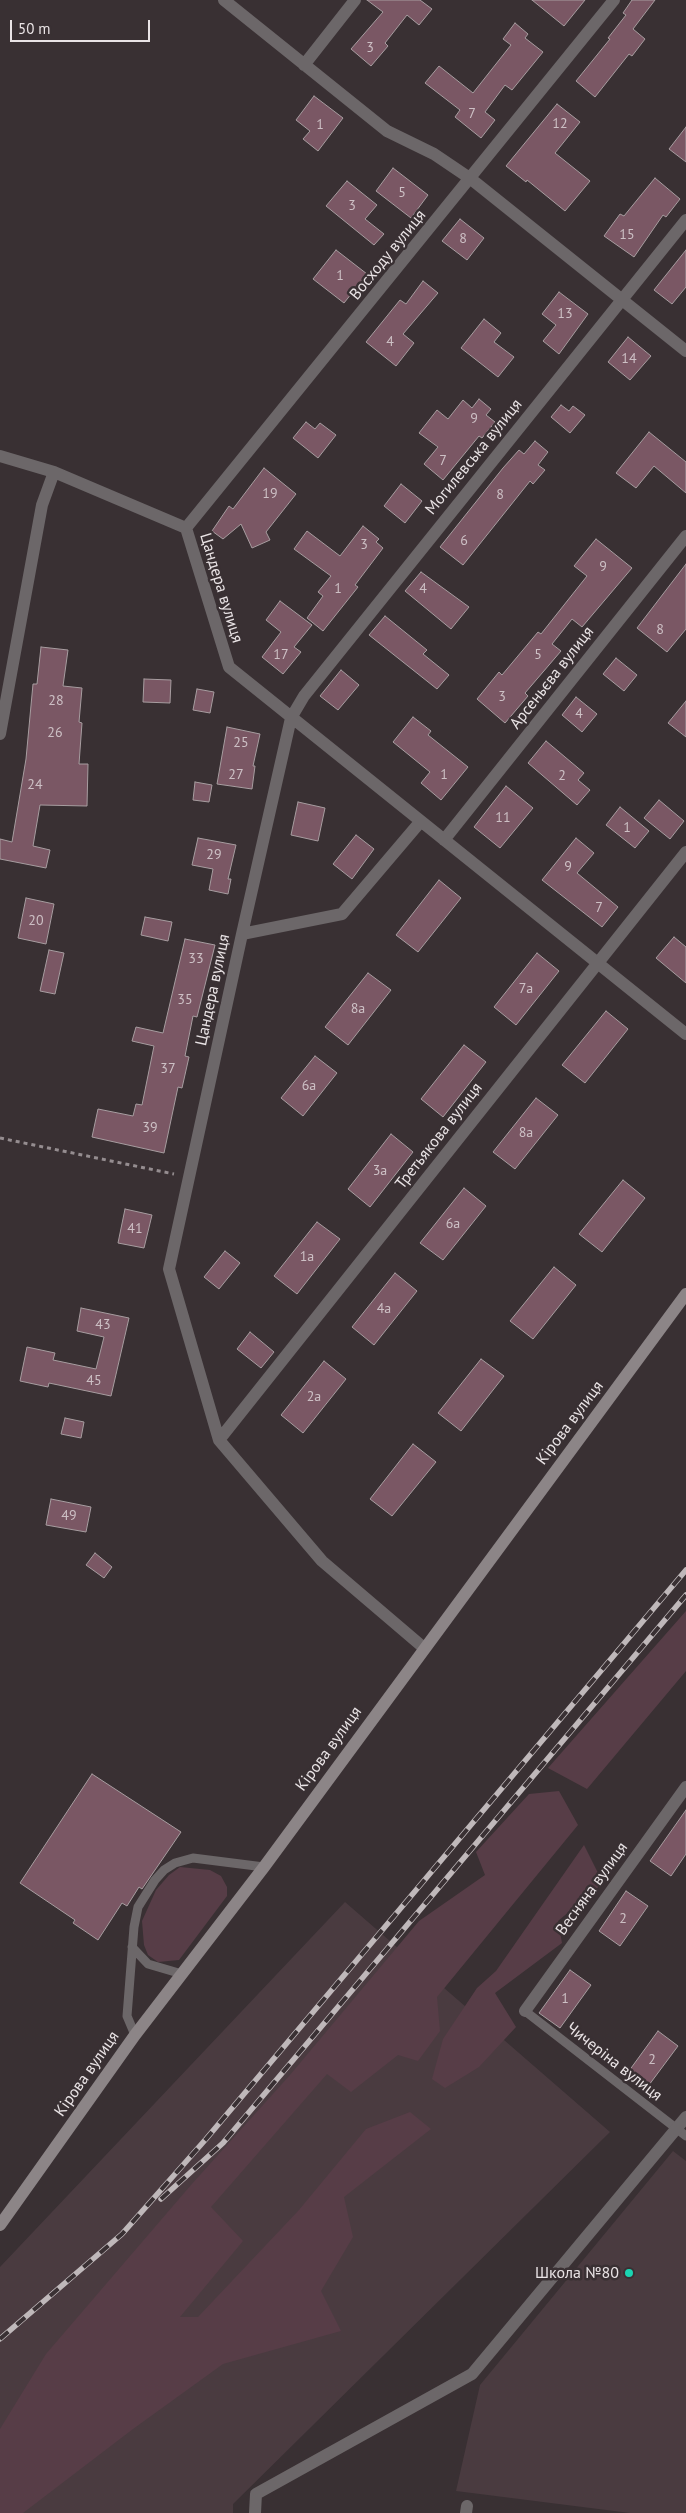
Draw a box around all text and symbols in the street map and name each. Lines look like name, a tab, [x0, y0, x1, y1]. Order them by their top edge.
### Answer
scale bar	[12, 10, 152, 42]
text: 50 m	[18, 19, 51, 38]
house number: 3	[366, 40, 374, 56]
house number: 7	[468, 106, 476, 122]
house number: 12	[552, 116, 568, 132]
house number: 1	[316, 117, 324, 133]
house number: 5	[398, 185, 406, 201]
house number: 3	[348, 198, 356, 214]
street label: Восходу вулиця	[346, 206, 430, 304]
house number: 15	[619, 227, 635, 243]
house number: 8	[459, 231, 467, 247]
house number: 1	[336, 268, 344, 284]
house number: 13	[557, 306, 573, 322]
house number: 4	[386, 334, 394, 350]
house number: 14	[621, 351, 637, 367]
street label: Могилевська вулиця	[422, 395, 526, 519]
house number: 9	[470, 411, 478, 427]
house number: 7	[439, 453, 447, 469]
house number: 19	[262, 486, 278, 502]
house number: 8	[496, 487, 504, 503]
street label: Цандера вулиця	[195, 531, 247, 645]
house number: 6	[460, 533, 468, 549]
house number: 3	[360, 537, 368, 553]
house number: 9	[599, 559, 607, 575]
house number: 1	[334, 581, 342, 597]
house number: 4	[419, 581, 427, 597]
house number: 8	[656, 622, 664, 638]
street label: Арсеньєва вулиця	[506, 623, 598, 733]
house number: 17	[273, 647, 289, 663]
house number: 5	[534, 647, 542, 663]
house number: 3	[498, 689, 506, 705]
house number: 28	[48, 693, 64, 709]
house number: 4	[575, 706, 583, 722]
house number: 26	[47, 725, 63, 741]
house number: 25	[233, 735, 249, 751]
house number: 27	[228, 767, 244, 783]
house number: 1	[440, 767, 448, 783]
house number: 2	[558, 768, 566, 784]
house number: 24	[27, 777, 43, 793]
house number: 11	[495, 810, 511, 826]
house number: 1	[623, 820, 631, 836]
house number: 29	[206, 847, 222, 863]
house number: 9	[564, 859, 572, 875]
house number: 7	[595, 900, 603, 916]
house number: 20	[28, 913, 44, 929]
street label: Цандера вулиця	[192, 932, 234, 1048]
house number: 33	[188, 951, 204, 967]
house number: 7а	[519, 981, 533, 997]
house number: 35	[177, 992, 193, 1008]
house number: 8а	[351, 1001, 365, 1017]
house number: 37	[160, 1061, 176, 1077]
house number: 6а	[302, 1078, 316, 1094]
street label: Третьякова вулиця	[391, 1079, 487, 1193]
house number: 39	[142, 1120, 158, 1136]
house number: 8а	[519, 1125, 533, 1141]
house number: 3а	[373, 1163, 387, 1179]
house number: 6а	[446, 1216, 460, 1232]
house number: 41	[127, 1221, 143, 1237]
house number: 1а	[300, 1249, 314, 1265]
house number: 4а	[377, 1301, 391, 1317]
house number: 43	[95, 1317, 111, 1333]
house number: 45	[86, 1373, 102, 1389]
street label: Кірова вулиця	[532, 1377, 608, 1469]
house number: 2а	[307, 1389, 321, 1405]
house number: 49	[61, 1508, 77, 1524]
street label: Кірова вулиця	[292, 1703, 366, 1795]
street label: Весняна вулиця	[552, 1839, 632, 1939]
house number: 2	[619, 1911, 627, 1927]
house number: 1	[561, 1991, 569, 2007]
street label: Чичеріна вулиця	[562, 2019, 666, 2105]
street label: Кірова вулиця	[51, 2028, 123, 2120]
house number: 2	[648, 2052, 656, 2068]
place label: Школа №80	[535, 2263, 619, 2283]
marker: Школа №80	[623, 2267, 635, 2279]

